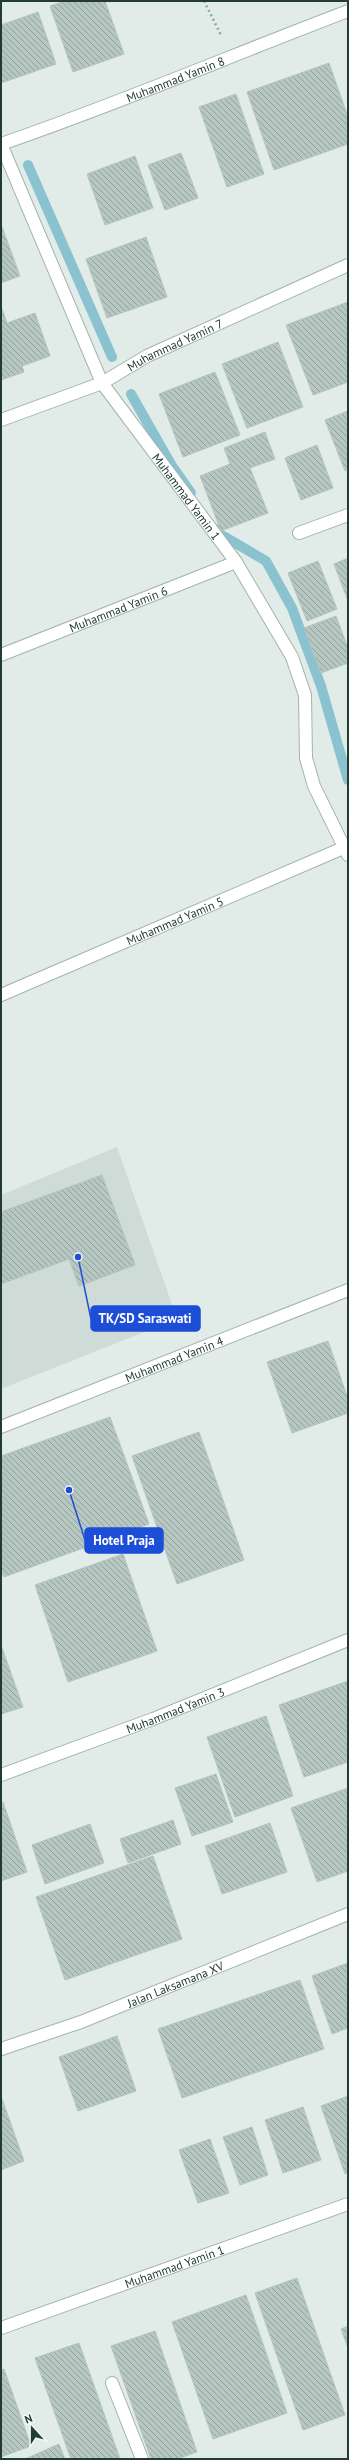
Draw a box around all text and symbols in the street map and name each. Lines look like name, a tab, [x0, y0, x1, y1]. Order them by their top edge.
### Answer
street label: Muhammad Yamin 8	[124, 53, 226, 105]
street label: Muhammad Yamin 7	[124, 315, 225, 374]
street label: Muhammad Yamin 1	[150, 450, 224, 543]
street label: Muhammad Yamin 6	[67, 582, 169, 635]
street label: Muhammad Yamin 5	[124, 893, 226, 948]
callout: TK/SD Saraswati	[91, 1306, 200, 1331]
text: TK/SD Saraswati	[99, 1310, 191, 1327]
street label: Muhammad Yamin 4	[123, 1332, 226, 1385]
callout: Hotel Praja	[85, 1528, 163, 1553]
text: Hotel Praja	[93, 1532, 155, 1549]
street label: Muhammad Yamin 3	[124, 1683, 226, 1736]
street label: Jalan Laksamana XV	[124, 1958, 226, 2011]
street label: Muhammad Yamin 1	[123, 2241, 226, 2291]
north arrow	[12, 2408, 52, 2448]
text: N	[23, 2411, 34, 2426]

